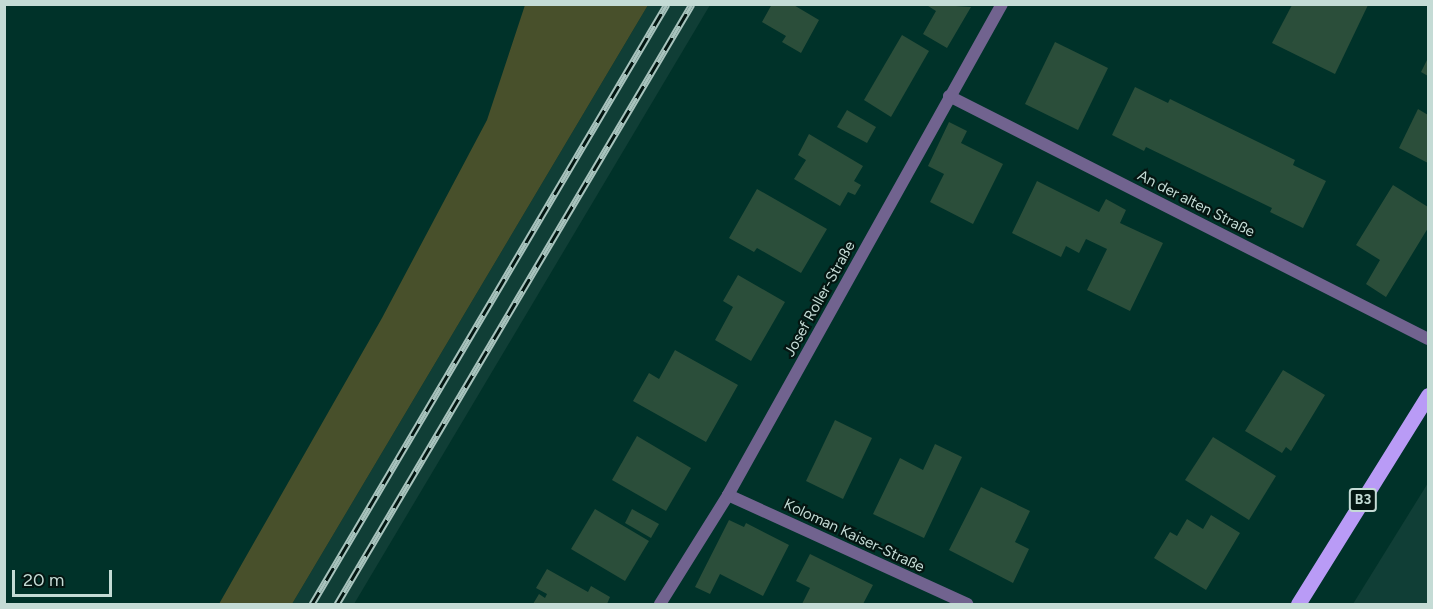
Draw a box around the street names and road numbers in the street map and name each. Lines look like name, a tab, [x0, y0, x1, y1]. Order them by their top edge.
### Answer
street label: An der alten Straße	[1134, 167, 1258, 241]
street label: Josef Roller-Straße	[781, 238, 859, 360]
road number: B3	[1348, 489, 1378, 511]
street label: Koloman Kaiser-Straße	[781, 495, 927, 577]

